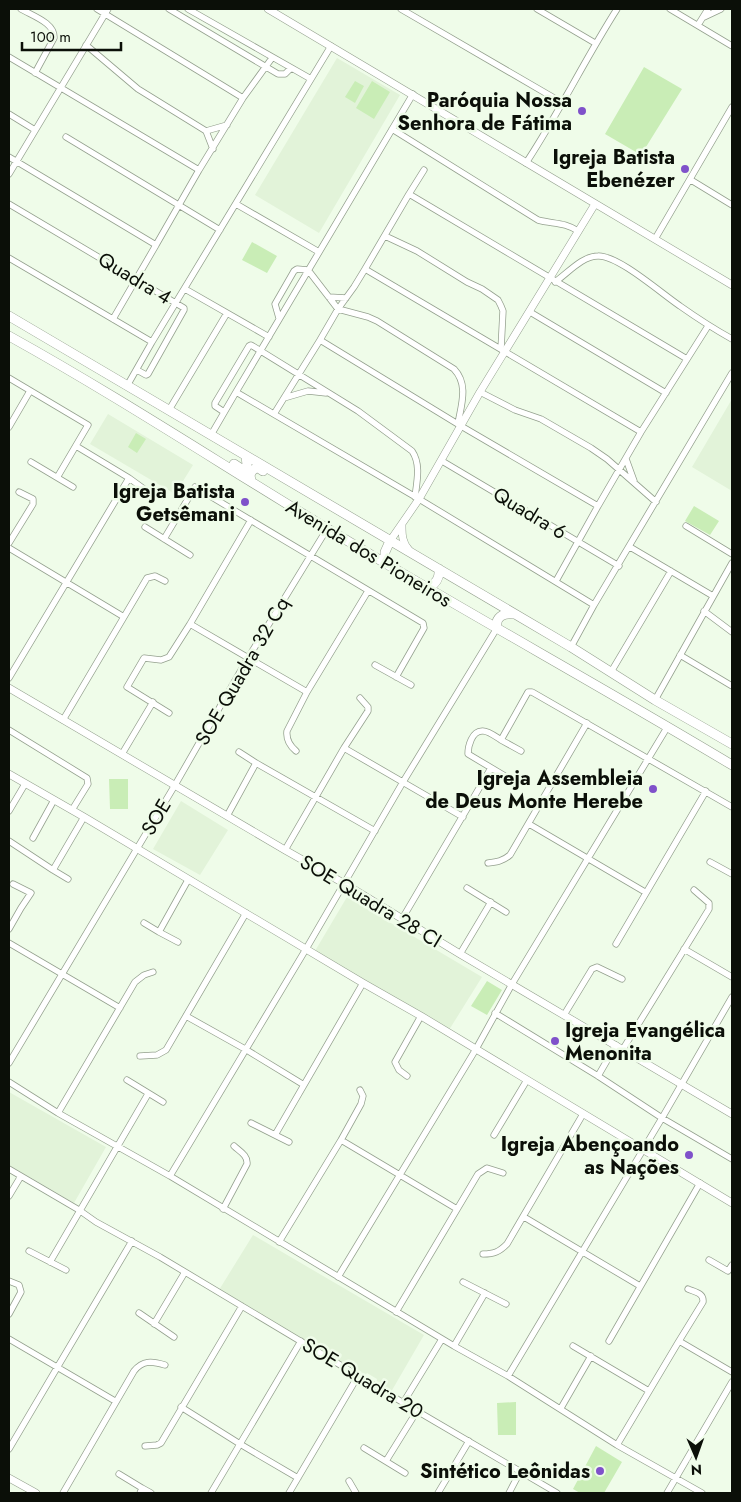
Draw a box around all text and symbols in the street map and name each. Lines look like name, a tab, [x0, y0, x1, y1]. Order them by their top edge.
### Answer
scale bar	[22, 20, 121, 52]
text: 100 m	[30, 26, 71, 48]
place label: Paróquia Nossa Senhora de Fátima	[398, 86, 572, 138]
marker: Paróquia Nossa Senhora de Fátima	[576, 105, 588, 117]
place label: Igreja Batista Ebenézer	[553, 143, 676, 195]
marker: Igreja Batista Ebenézer	[679, 163, 691, 175]
street label: Quadra 4	[92, 245, 177, 312]
place label: Igreja Batista Getsêmani	[113, 477, 235, 529]
street label: Quadra 6	[487, 480, 572, 547]
street label: Avenida dos Pioneiros	[280, 492, 457, 614]
marker: Igreja Batista Getsêmani	[239, 496, 251, 508]
street label: SOE Quadra 32 Cq	[188, 592, 297, 751]
place label: Igreja Assembleia de Deus Monte Herebe	[425, 764, 643, 816]
marker: Igreja Assembleia de Deus Monte Herebe	[647, 783, 659, 795]
street label: SOE	[134, 794, 179, 841]
street label: SOE Quadra 28 CI	[295, 848, 447, 955]
place label: Igreja Evangélica Menonita	[565, 1016, 725, 1068]
marker: Igreja Evangélica Menonita	[549, 1035, 561, 1047]
place label: Igreja Abençoando as Nações	[501, 1130, 679, 1182]
marker: Igreja Abençoando as Nações	[683, 1149, 695, 1161]
street label: SOE Quadra 20	[297, 1331, 429, 1426]
north arrow	[671, 1432, 721, 1482]
place label: Sintético Leônidas	[420, 1457, 590, 1486]
text: N	[691, 1460, 702, 1480]
marker: Sintético Leônidas	[594, 1465, 606, 1477]

